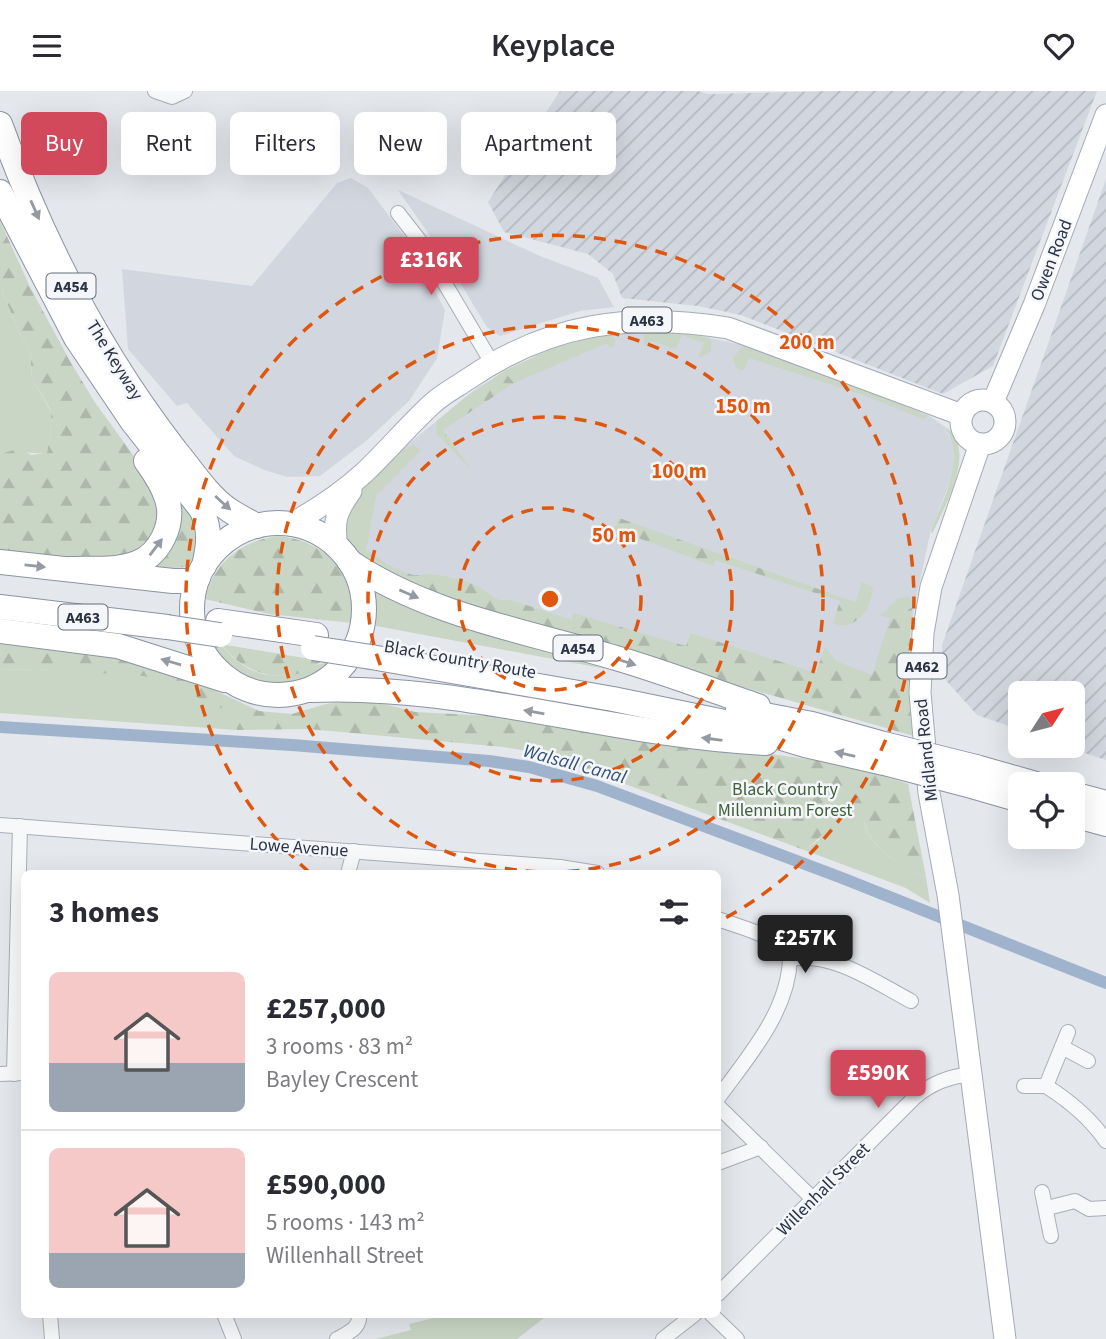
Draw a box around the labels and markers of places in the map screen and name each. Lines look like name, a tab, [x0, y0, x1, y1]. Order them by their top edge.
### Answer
pin: £316K	[382, 237, 480, 297]
centre of rings	[538, 587, 562, 611]
pin: £257K	[756, 915, 854, 975]
pin: £590K	[829, 1051, 927, 1110]

